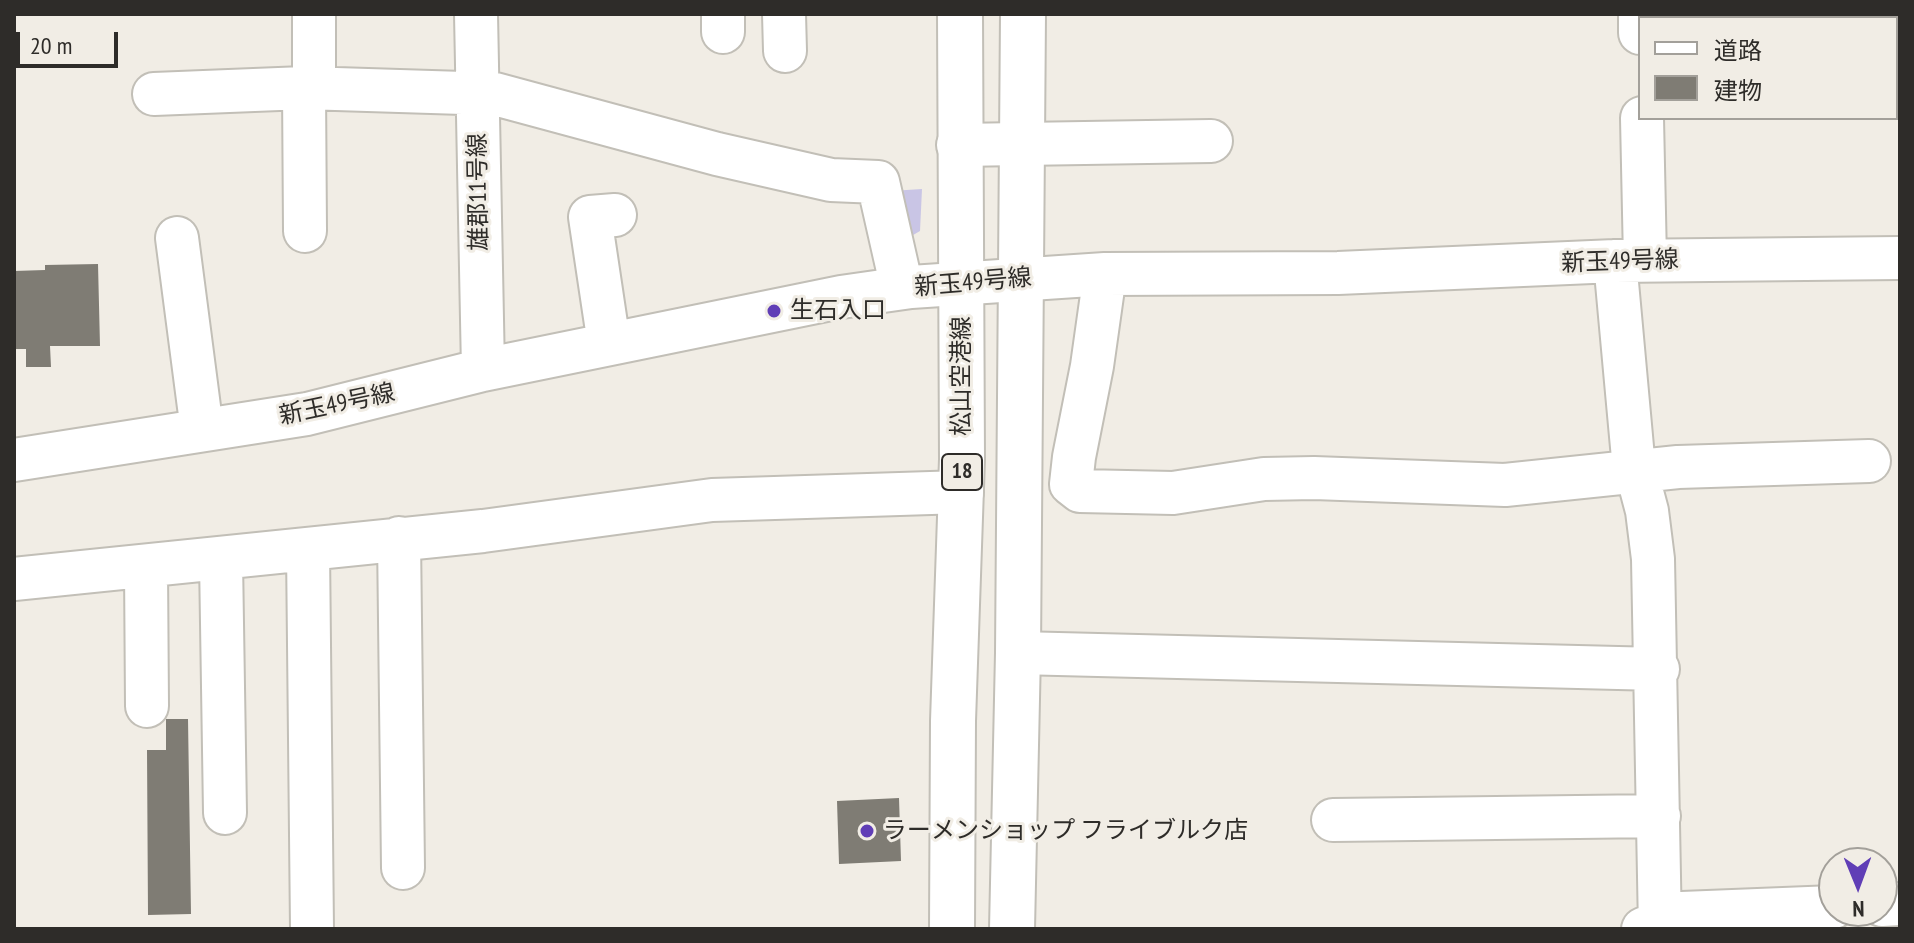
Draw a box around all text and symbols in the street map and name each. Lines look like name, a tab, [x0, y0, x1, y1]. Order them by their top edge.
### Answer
scale bar	[20, 16, 122, 66]
legend	[1638, 16, 1898, 120]
text: 20 m	[30, 30, 72, 61]
text: 道路	[1714, 35, 1762, 66]
text: 建物	[1714, 75, 1762, 106]
street label: 雄郡11号線	[464, 133, 494, 251]
street label: 新玉49号線	[1561, 246, 1679, 278]
street label: 新玉49号線	[913, 264, 1033, 302]
place label: 生石入口	[790, 297, 886, 325]
marker: 生石入口	[765, 302, 783, 320]
street label: 松山空港線	[948, 316, 976, 436]
street label: 新玉49号線	[276, 379, 398, 431]
road number: 18	[942, 454, 982, 490]
place label: ラーメンショップ フライブルク店	[883, 817, 1248, 845]
marker: ラーメンショップ フライブルク店	[858, 822, 876, 840]
north arrow	[1818, 847, 1898, 927]
text: N	[1852, 895, 1865, 923]

